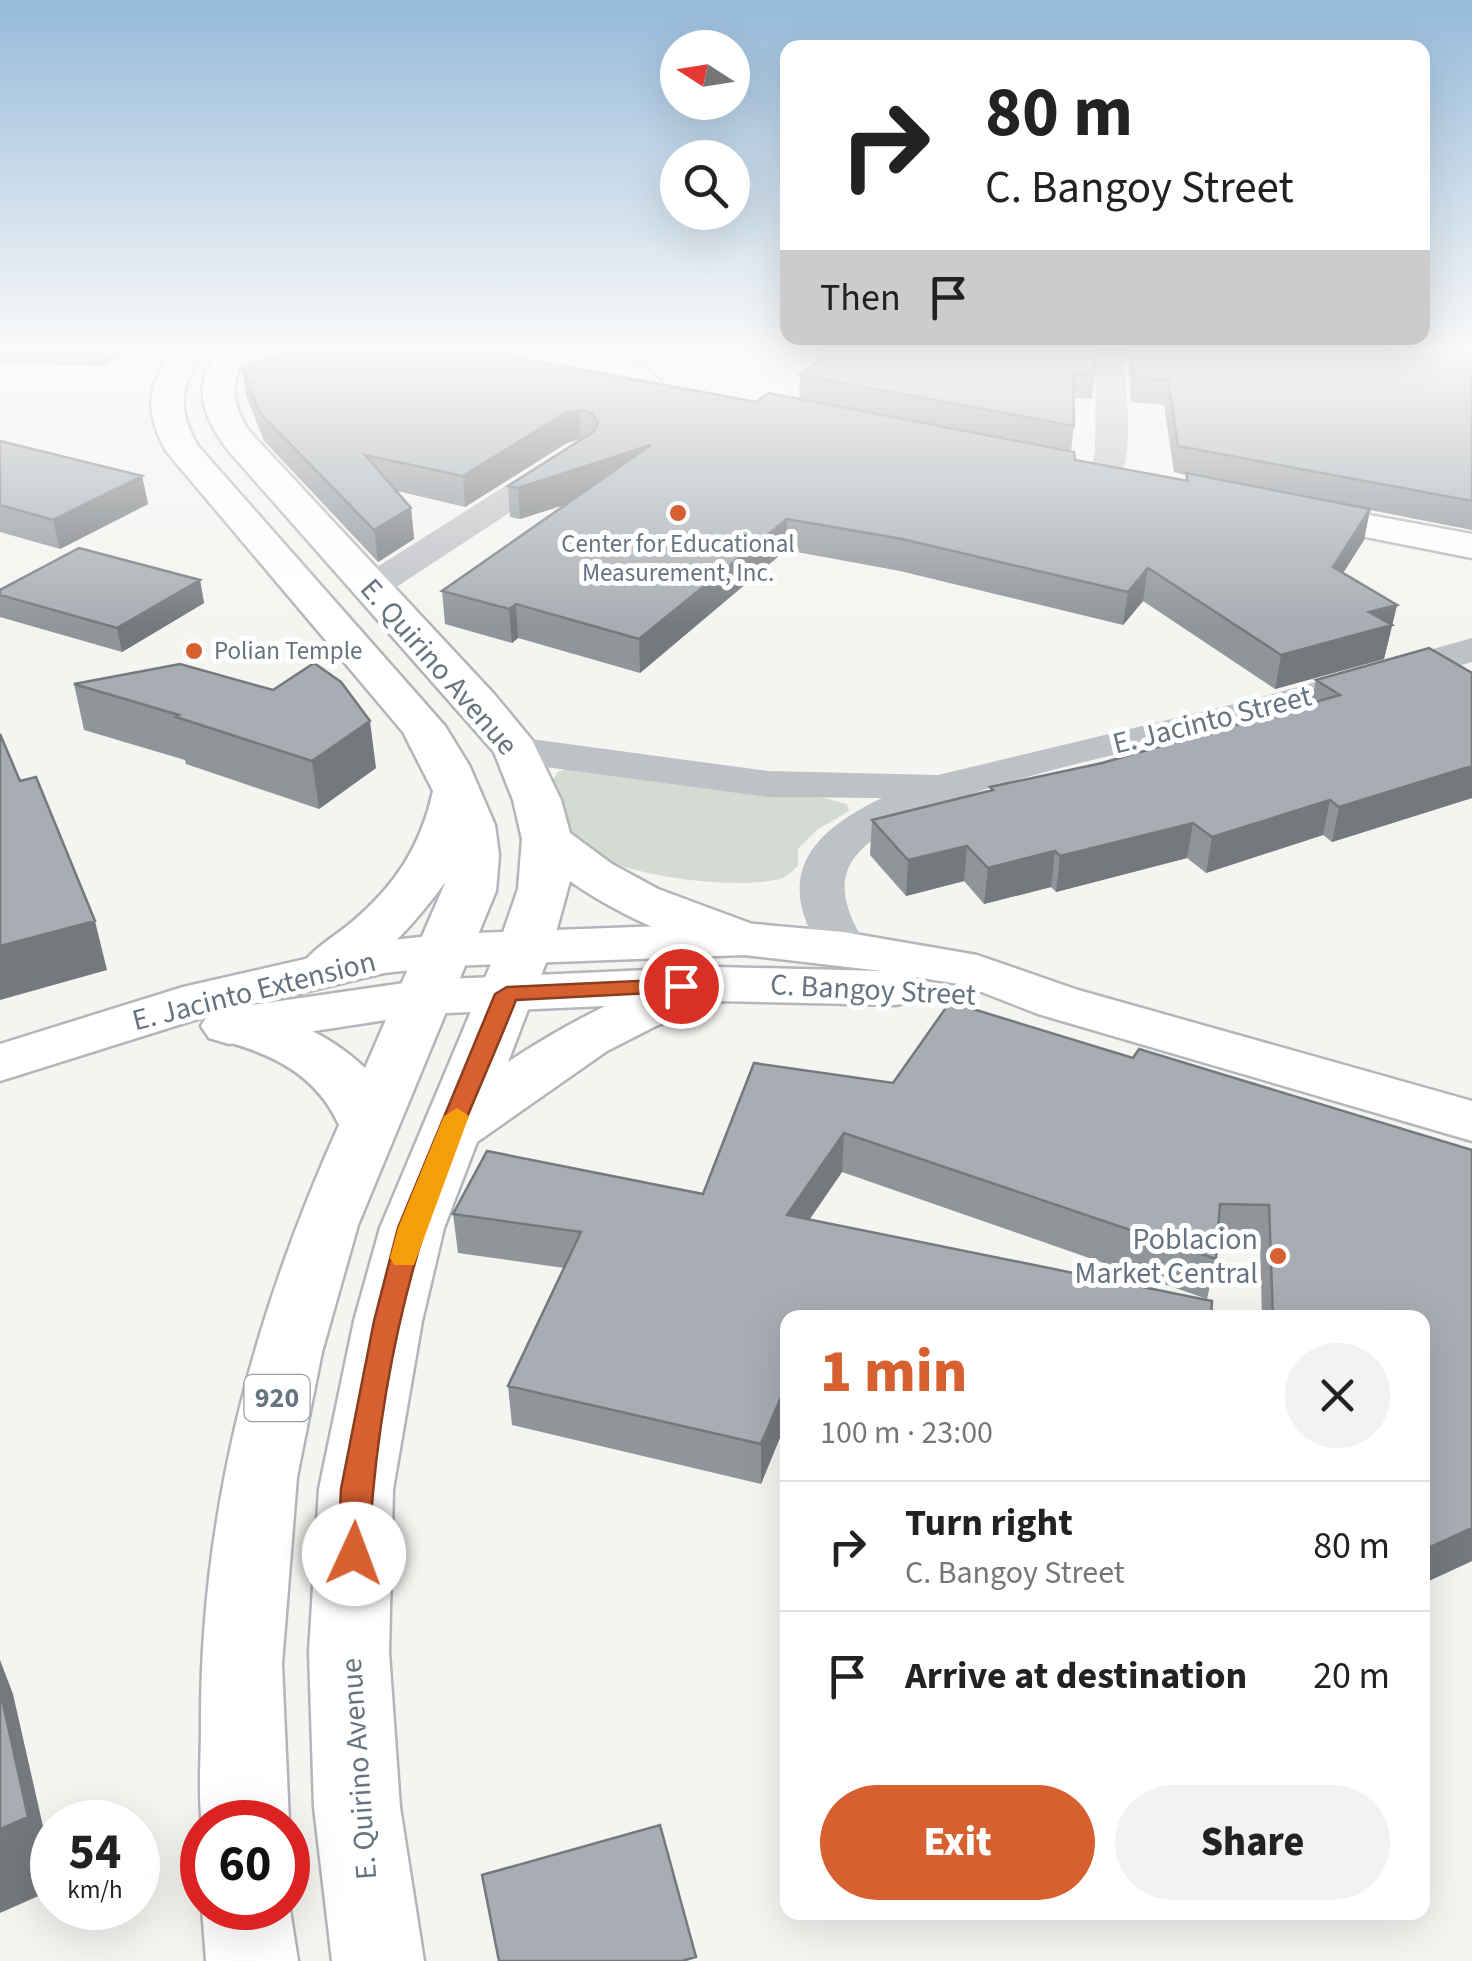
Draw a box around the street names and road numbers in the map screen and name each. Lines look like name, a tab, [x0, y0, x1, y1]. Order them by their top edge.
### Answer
street label: E. Quirino Avenue	[350, 569, 528, 765]
street label: E. Jacinto Street	[1108, 675, 1316, 765]
street label: E. Jacinto Extension	[128, 940, 380, 1042]
street label: C. Bangoy Street	[769, 963, 977, 1017]
road number: 920	[244, 1375, 310, 1421]
street label: E. Quirino Avenue	[330, 1657, 388, 1881]

